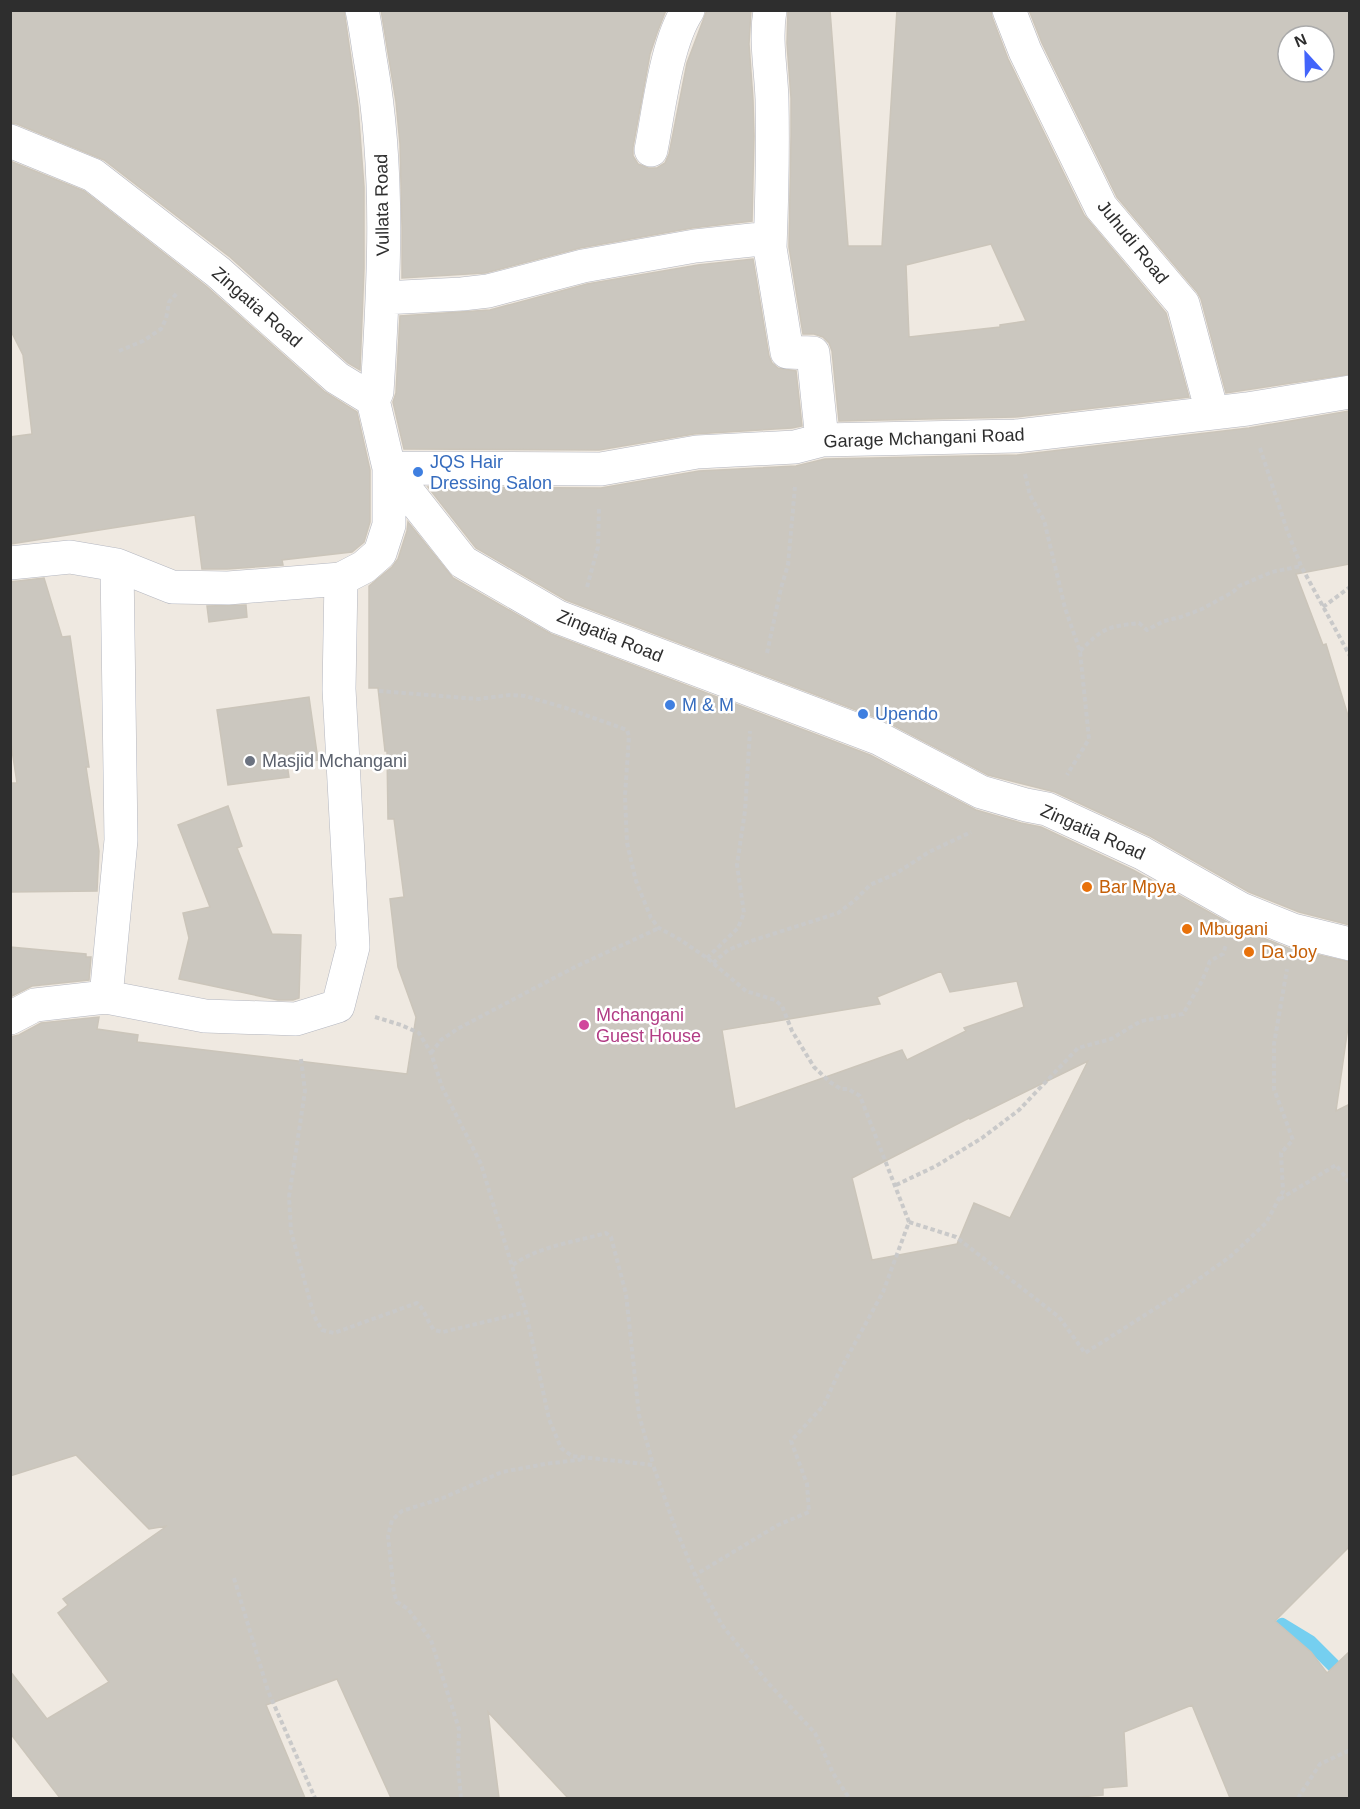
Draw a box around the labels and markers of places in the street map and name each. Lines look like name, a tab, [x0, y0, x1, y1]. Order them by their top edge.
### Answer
place label: JQS Hair Dressing Salon	[430, 452, 552, 493]
marker: JQS Hair Dressing Salon	[411, 465, 425, 479]
place label: M & M	[682, 695, 734, 715]
marker: M & M	[663, 698, 677, 712]
place label: Upendo	[875, 704, 938, 724]
marker: Upendo	[856, 707, 870, 721]
place label: Masjid Mchangani	[262, 751, 407, 771]
marker: Masjid Mchangani	[243, 754, 257, 768]
place label: Bar Mpya	[1099, 877, 1177, 897]
marker: Bar Mpya	[1080, 880, 1094, 894]
place label: Mbugani	[1199, 919, 1268, 939]
marker: Mbugani	[1180, 922, 1194, 936]
place label: Da Joy	[1261, 942, 1317, 962]
marker: Da Joy	[1242, 945, 1256, 959]
place label: Mchangani Guest House	[596, 1005, 701, 1046]
marker: Mchangani Guest House	[577, 1018, 591, 1032]

